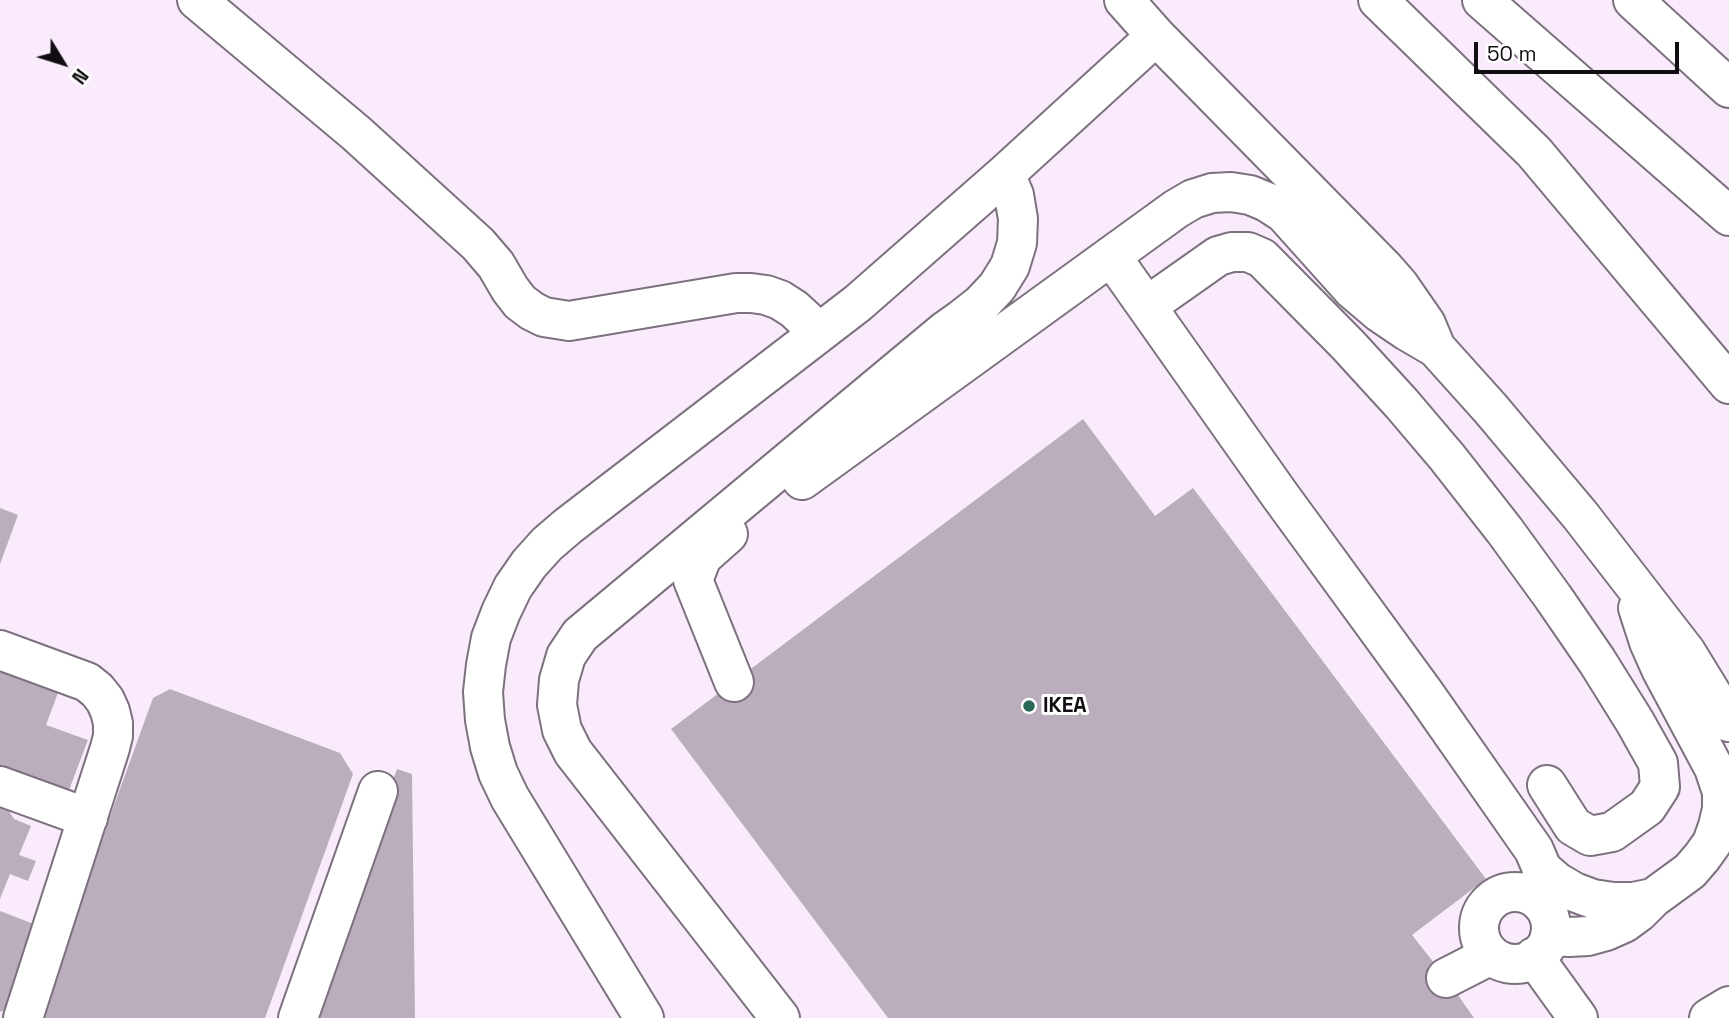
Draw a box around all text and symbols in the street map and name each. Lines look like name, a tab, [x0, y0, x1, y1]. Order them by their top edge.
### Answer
north arrow	[28, 28, 98, 98]
scale bar	[1477, 28, 1682, 72]
text: 50 m	[1487, 40, 1537, 67]
text: N	[66, 64, 94, 89]
place label: IKEA	[1043, 693, 1087, 719]
marker: IKEA	[1021, 698, 1037, 714]

